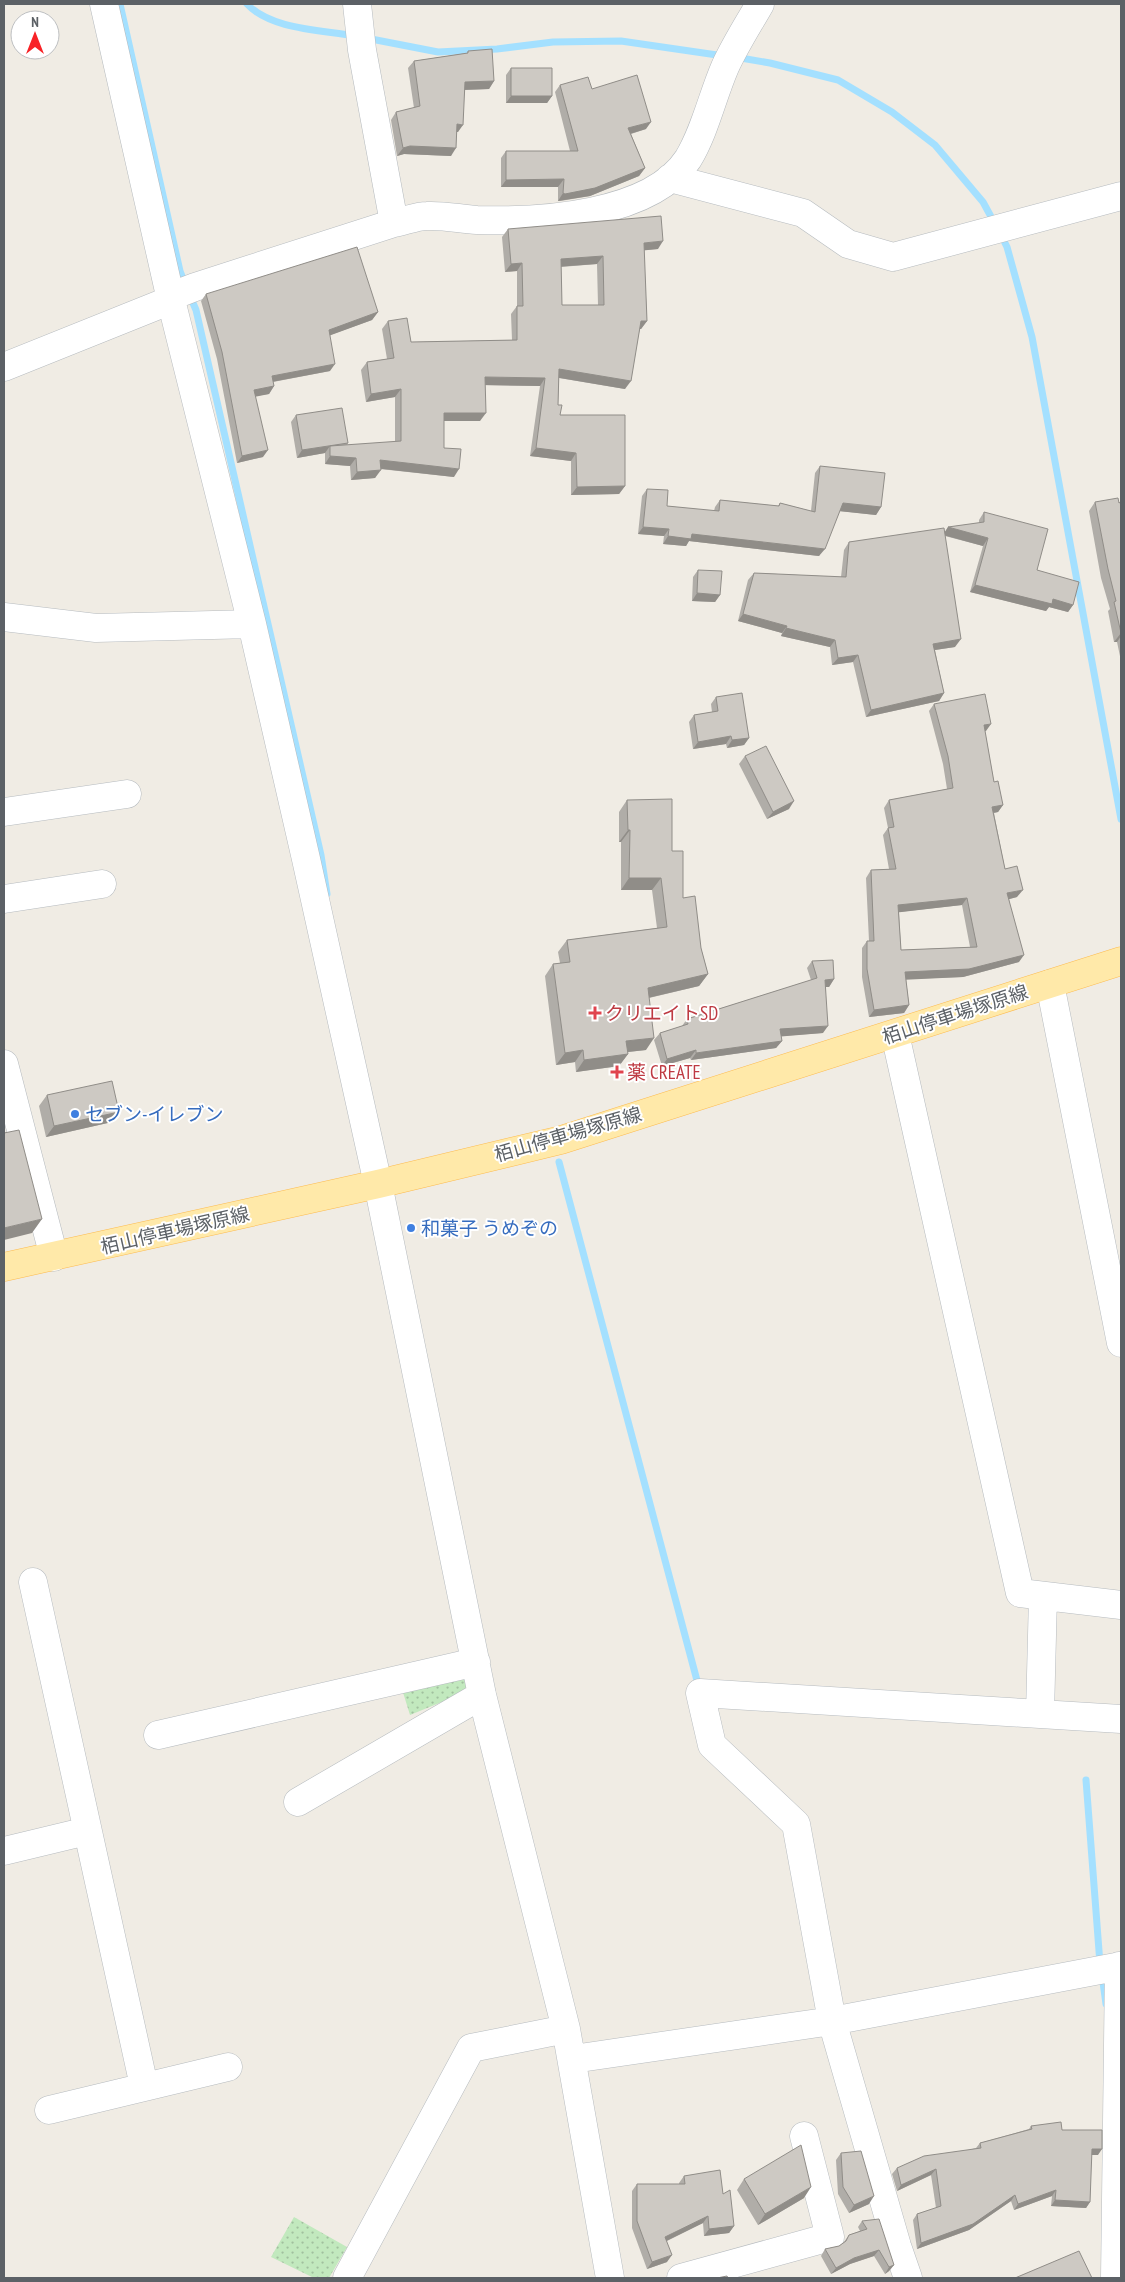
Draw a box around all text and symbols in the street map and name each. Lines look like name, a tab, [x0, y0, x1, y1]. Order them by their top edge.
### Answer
north arrow	[10, 10, 60, 60]
text: N	[31, 13, 39, 31]
street label: 栢山停車場塚原線	[879, 979, 1031, 1049]
place label: クリエイトSD	[605, 1001, 718, 1025]
marker: クリエイトSD	[589, 1007, 601, 1019]
place label: 薬 CREATE	[627, 1060, 701, 1084]
marker: 薬 CREATE	[611, 1066, 623, 1078]
place label: セブン-イレブン	[85, 1102, 224, 1126]
street label: 栢山停車場塚原線	[492, 1102, 644, 1166]
marker: セブン-イレブン	[69, 1108, 81, 1120]
street label: 栢山停車場塚原線	[98, 1201, 252, 1259]
place label: 和菓子 うめぞの	[421, 1216, 558, 1240]
marker: 和菓子 うめぞの	[405, 1222, 417, 1234]

